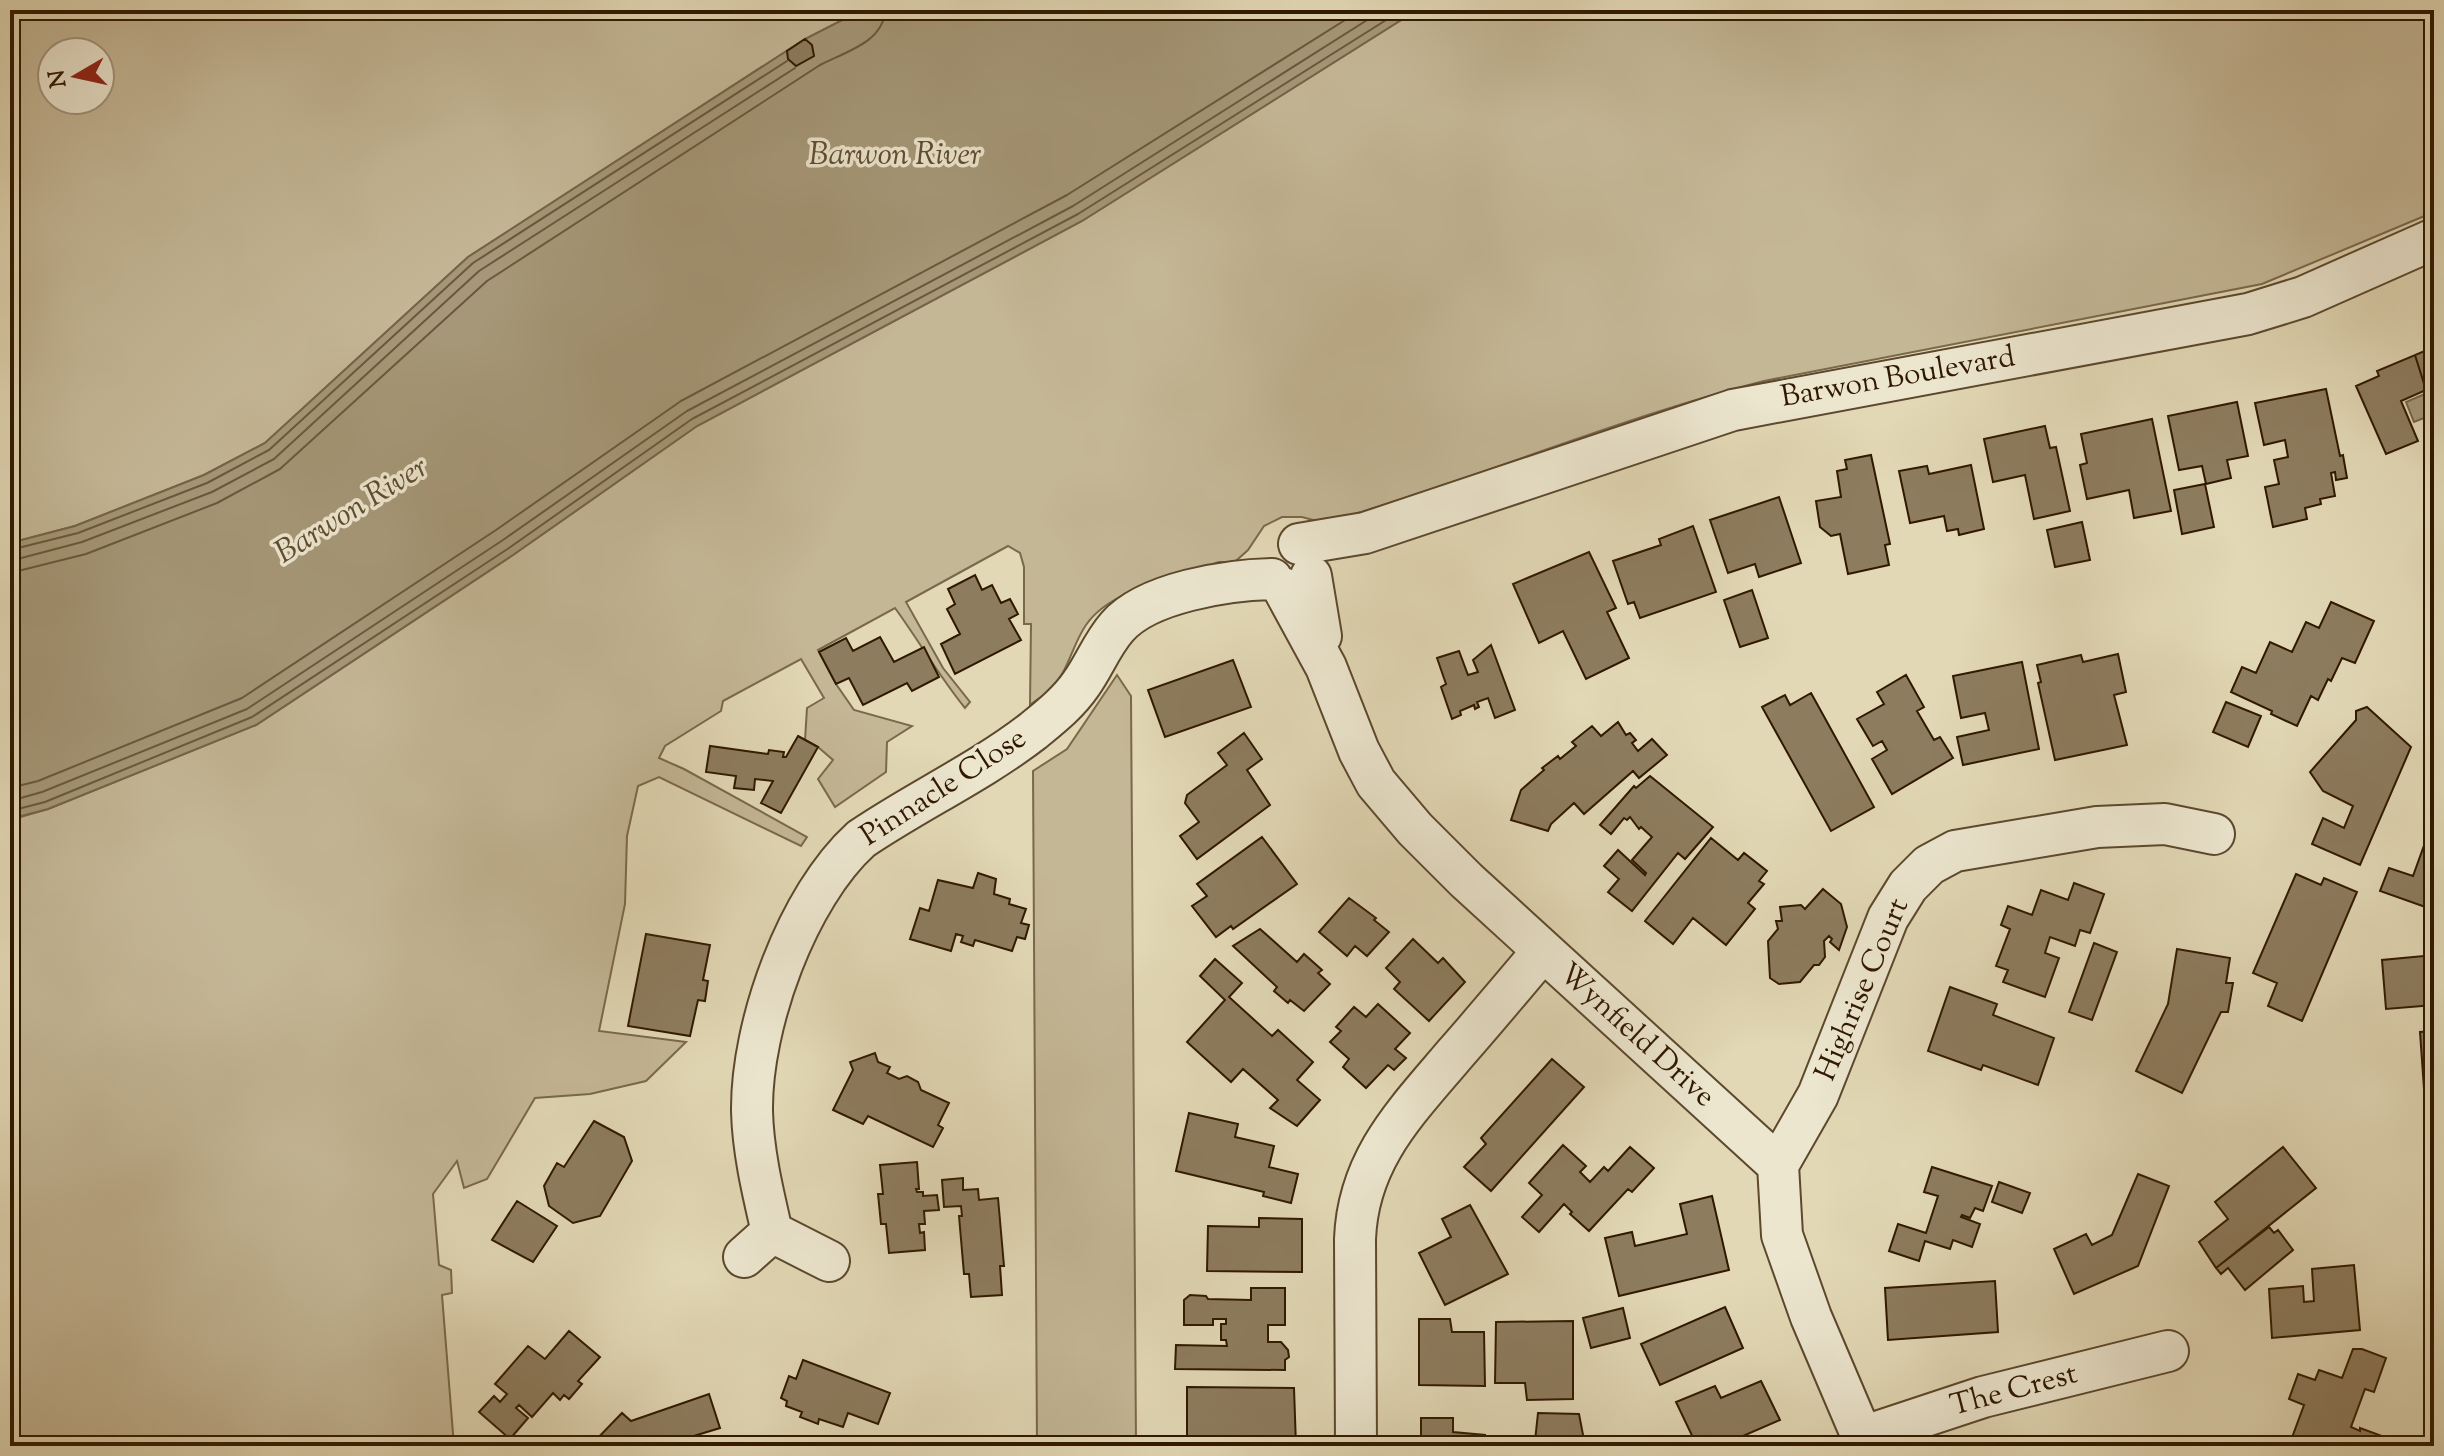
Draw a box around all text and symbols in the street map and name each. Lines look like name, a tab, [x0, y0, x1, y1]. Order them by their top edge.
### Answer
north arrow	[36, 36, 116, 116]
text: N	[42, 67, 76, 90]
water label: Barwon River	[809, 133, 981, 179]
street label: Barwon Boulevard	[1777, 336, 2019, 420]
water label: Barwon River	[267, 446, 437, 576]
street label: Pinnacle Close	[853, 718, 1035, 858]
street label: Highrise Court	[1805, 892, 1921, 1088]
street label: Wynfield Drive	[1548, 954, 1724, 1118]
street label: The Crest	[1946, 1353, 2082, 1429]

